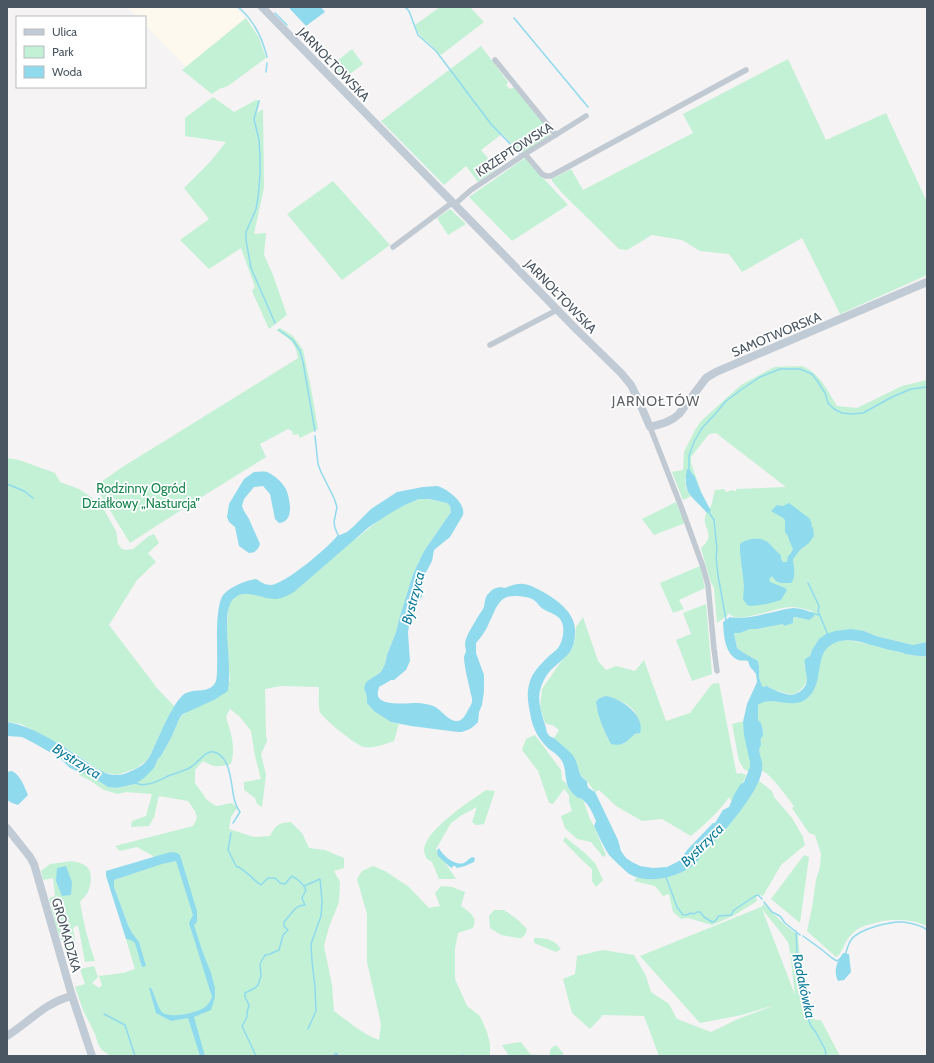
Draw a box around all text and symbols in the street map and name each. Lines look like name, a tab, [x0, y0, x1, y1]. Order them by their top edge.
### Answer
legend	[16, 16, 146, 88]
street label: JARNOŁTOWSKA	[294, 23, 373, 104]
text: Ulica	[52, 24, 77, 39]
text: Park	[52, 44, 74, 59]
text: Woda	[52, 64, 82, 79]
street label: KRZEPTOWSKA	[472, 118, 556, 180]
street label: JARNOŁTOWSKA	[521, 255, 600, 336]
street label: SAMOTWORSKA	[729, 308, 823, 360]
district label: JARNOŁTÓW	[611, 392, 700, 410]
park label: Rodzinny Ogród Działkowy „Nasturcja”	[82, 480, 200, 512]
water label: Bystrzyca	[397, 570, 429, 626]
water label: Bystrzyca	[49, 739, 105, 783]
water label: Bystrzyca	[677, 820, 727, 870]
street label: GROMADZKA	[49, 896, 85, 974]
water label: Radakówka	[788, 952, 820, 1020]

